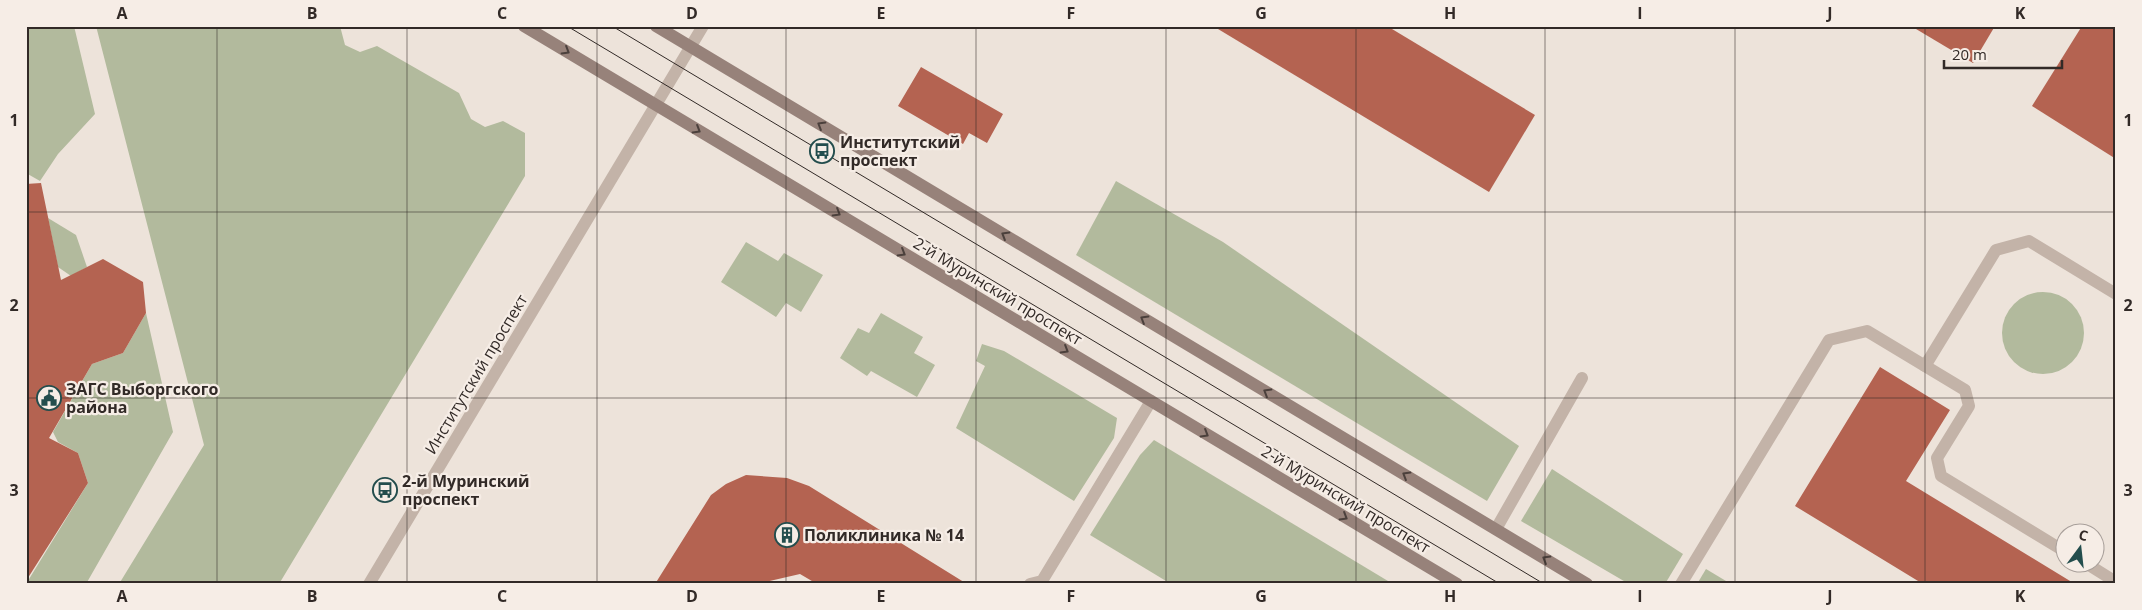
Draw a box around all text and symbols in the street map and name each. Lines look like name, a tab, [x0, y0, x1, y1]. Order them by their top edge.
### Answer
text: A	[116, 2, 128, 24]
text: B	[307, 2, 317, 24]
text: C	[497, 2, 507, 24]
text: D	[686, 2, 698, 24]
text: E	[877, 2, 886, 24]
text: F	[1067, 2, 1075, 24]
text: G	[1255, 2, 1267, 24]
text: H	[1444, 2, 1456, 24]
text: I	[1637, 2, 1643, 24]
text: J	[1825, 2, 1833, 24]
text: K	[2015, 2, 2026, 24]
scale bar	[1944, 38, 2062, 70]
text: 20 m	[1952, 44, 1987, 64]
one-way arrow	[560, 45, 569, 55]
text: 1	[9, 109, 19, 131]
text: 1	[2123, 109, 2133, 131]
one-way arrow	[817, 121, 826, 131]
one-way arrow	[692, 124, 701, 134]
place label: Институтский проспект	[840, 131, 960, 171]
bus stop icon: Институтский проспект	[809, 138, 835, 164]
one-way arrow	[831, 207, 840, 217]
street label: 2-й Муринский проспект	[910, 232, 1087, 350]
one-way arrow	[1001, 232, 1010, 242]
one-way arrow	[897, 246, 906, 256]
street label: Институтский проспект	[419, 290, 533, 458]
text: 2	[9, 294, 19, 316]
text: 2	[2123, 294, 2133, 316]
one-way arrow	[1141, 315, 1150, 325]
one-way arrow	[1060, 344, 1069, 354]
place label: ЗАГС Выборгского района	[66, 378, 218, 418]
public building icon: ЗАГС Выборгского района	[36, 385, 62, 411]
one-way arrow	[1263, 389, 1272, 399]
one-way arrow	[1199, 427, 1208, 437]
street label: 2-й Муринский проспект	[1258, 440, 1435, 558]
place label: 2-й Муринский проспект	[402, 470, 530, 510]
one-way arrow	[1402, 472, 1411, 482]
bus stop icon: 2-й Муринский проспект	[372, 477, 398, 503]
text: 3	[9, 479, 19, 501]
text: 3	[2123, 479, 2133, 501]
one-way arrow	[1339, 510, 1348, 520]
building icon: Поликлиника № 14	[774, 522, 800, 548]
north arrow	[2054, 522, 2104, 572]
place label: Поликлиника № 14	[804, 524, 964, 546]
text: С	[2077, 525, 2090, 545]
one-way arrow	[1542, 555, 1551, 565]
text: A	[116, 585, 128, 607]
text: B	[307, 585, 317, 607]
text: C	[497, 585, 507, 607]
text: D	[686, 585, 698, 607]
text: E	[877, 585, 886, 607]
text: F	[1067, 585, 1075, 607]
text: G	[1255, 585, 1267, 607]
text: H	[1444, 585, 1456, 607]
text: I	[1637, 585, 1643, 607]
text: J	[1825, 585, 1833, 607]
text: K	[2015, 585, 2026, 607]

